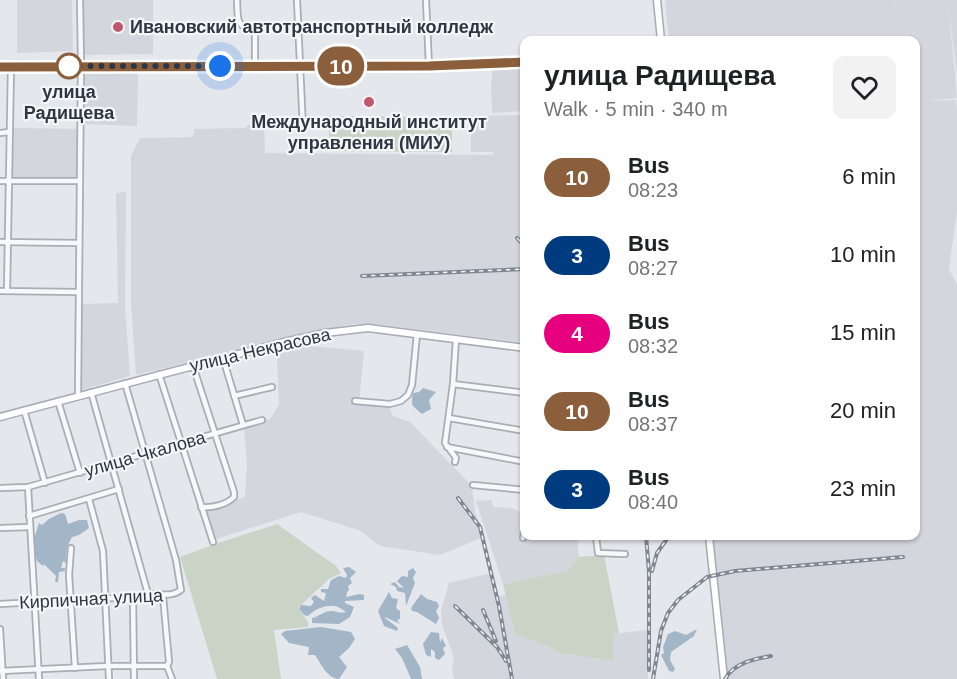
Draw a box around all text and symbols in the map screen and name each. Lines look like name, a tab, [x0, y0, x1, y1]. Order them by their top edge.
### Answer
place label: Ивановский автотранспортный колледж	[130, 17, 493, 37]
marker: Ивановский автотранспортный колледж	[111, 20, 125, 34]
line badge: 10	[314, 46, 368, 86]
your location	[205, 51, 235, 81]
marker: улица Радищева	[56, 53, 82, 79]
text: 10	[329, 55, 353, 78]
button: heart	[833, 56, 896, 119]
text: улица Радищева	[544, 60, 776, 91]
place label: улица Радищева	[24, 82, 115, 123]
marker: Международный институт управления (МИУ)	[362, 95, 376, 109]
text: Walk · 5 min · 340 m	[544, 98, 728, 120]
place label: Международный институт управления (МИУ)	[251, 112, 487, 153]
text: Bus	[628, 153, 670, 178]
text: 6 min	[842, 164, 896, 189]
text: 10	[565, 166, 589, 189]
text: 08:23	[628, 179, 678, 201]
text: Bus	[628, 231, 670, 256]
text: 10 min	[830, 242, 896, 267]
text: 3	[571, 244, 583, 267]
text: 08:27	[628, 257, 678, 279]
text: Bus	[628, 309, 670, 334]
text: 15 min	[830, 320, 896, 345]
text: 4	[571, 322, 583, 345]
street label: улица Некрасова	[188, 324, 333, 376]
text: 08:32	[628, 335, 678, 357]
text: Bus	[628, 387, 670, 412]
text: 20 min	[830, 398, 896, 423]
text: 10	[565, 400, 589, 423]
text: 08:37	[628, 413, 678, 435]
street label: улица Чкалова	[82, 427, 209, 481]
text: Bus	[628, 465, 670, 490]
text: 23 min	[830, 476, 896, 501]
text: 3	[571, 478, 583, 501]
text: 08:40	[628, 491, 678, 513]
street label: Кирпичная улица	[19, 585, 164, 613]

